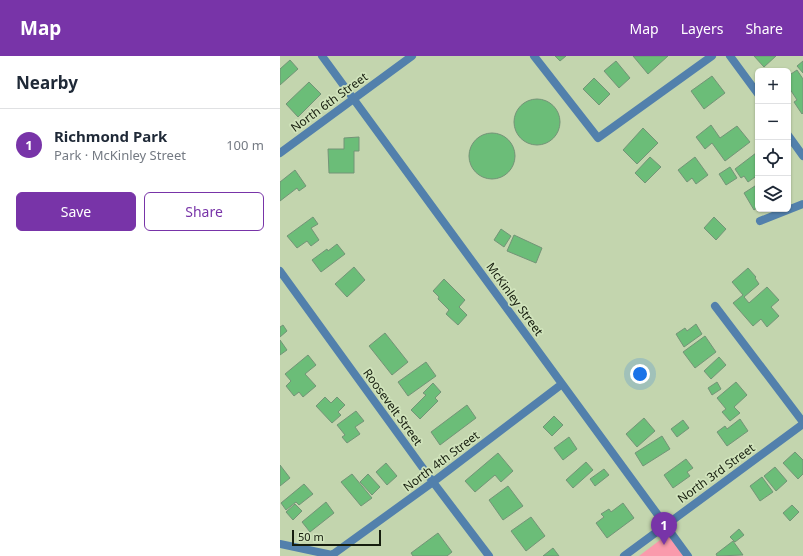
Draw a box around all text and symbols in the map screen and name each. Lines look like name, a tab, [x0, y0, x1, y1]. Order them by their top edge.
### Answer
text: Map	[20, 15, 61, 41]
text: Map	[630, 19, 659, 38]
text: Layers	[681, 19, 723, 38]
text: Share	[745, 19, 783, 38]
street label: North 6th Street	[287, 68, 372, 136]
map controls	[755, 68, 791, 212]
button: +	[755, 68, 791, 104]
text: Nearby	[16, 71, 78, 94]
button: −	[755, 104, 791, 140]
text: Richmond Park	[54, 126, 167, 146]
text: 1	[25, 136, 33, 154]
text: 100 m	[226, 136, 264, 154]
button: locate	[755, 140, 791, 176]
text: Park · McKinley Street	[54, 146, 186, 164]
button: layers	[755, 176, 791, 212]
button: Save	[16, 192, 136, 231]
button: Share	[144, 192, 264, 231]
street label: McKinley Street	[483, 259, 548, 340]
your location	[630, 364, 650, 384]
street label: Roosevelt Street	[359, 365, 427, 449]
street label: North 4th Street	[399, 426, 483, 495]
street label: North 3rd Street	[674, 439, 759, 507]
pin: 1	[651, 512, 677, 545]
scale bar	[292, 528, 381, 547]
text: 50 m	[298, 529, 324, 544]

